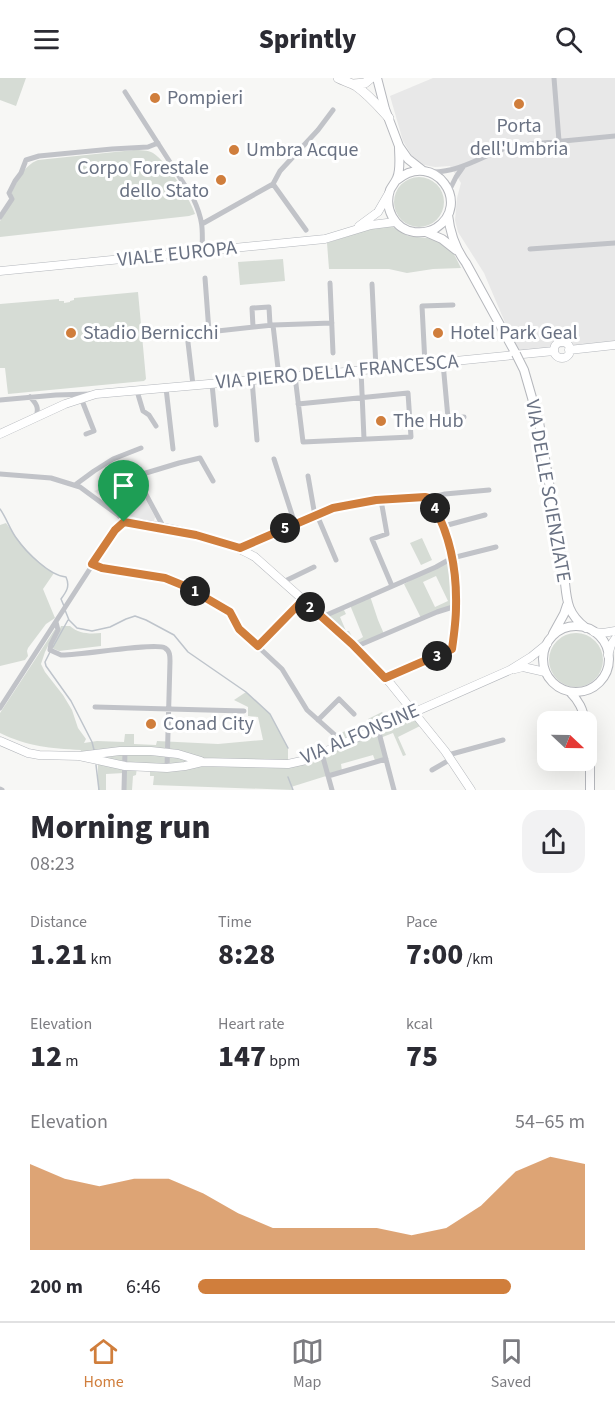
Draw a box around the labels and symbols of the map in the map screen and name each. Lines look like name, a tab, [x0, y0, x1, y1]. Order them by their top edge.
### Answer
place label: Pompieri	[167, 84, 243, 112]
marker: Pompieri	[148, 91, 162, 105]
marker: Porta dell'Umbria	[512, 97, 526, 111]
place label: Porta dell'Umbria	[470, 112, 568, 163]
place label: Umbra Acque	[246, 136, 359, 164]
marker: Umbra Acque	[227, 143, 241, 157]
place label: Corpo Forestale dello Stato	[77, 154, 209, 205]
marker: Corpo Forestale dello Stato	[214, 173, 228, 187]
street label: VIALE EUROPA	[116, 234, 238, 274]
place label: Stadio Bernicchi	[83, 319, 219, 347]
place label: Hotel Park Geal	[450, 319, 578, 347]
marker: Stadio Bernicchi	[64, 326, 78, 340]
marker: Hotel Park Geal	[431, 326, 445, 340]
street label: VIA PIERO DELLA FRANCESCA	[215, 347, 460, 397]
street label: VIA DELLE SCIENZIATE	[518, 397, 578, 585]
place label: The Hub	[393, 407, 464, 435]
marker: The Hub	[374, 414, 388, 428]
pin	[98, 460, 149, 522]
pin: 4	[420, 493, 450, 523]
pin: 5	[270, 513, 300, 543]
pin: 1	[180, 576, 210, 606]
pin: 2	[295, 592, 325, 622]
pin: 3	[422, 641, 452, 671]
street label: VIA ALFONSINE	[296, 696, 424, 772]
place label: Conad City	[163, 710, 254, 738]
north arrow	[537, 711, 597, 771]
marker: Conad City	[144, 717, 158, 731]

